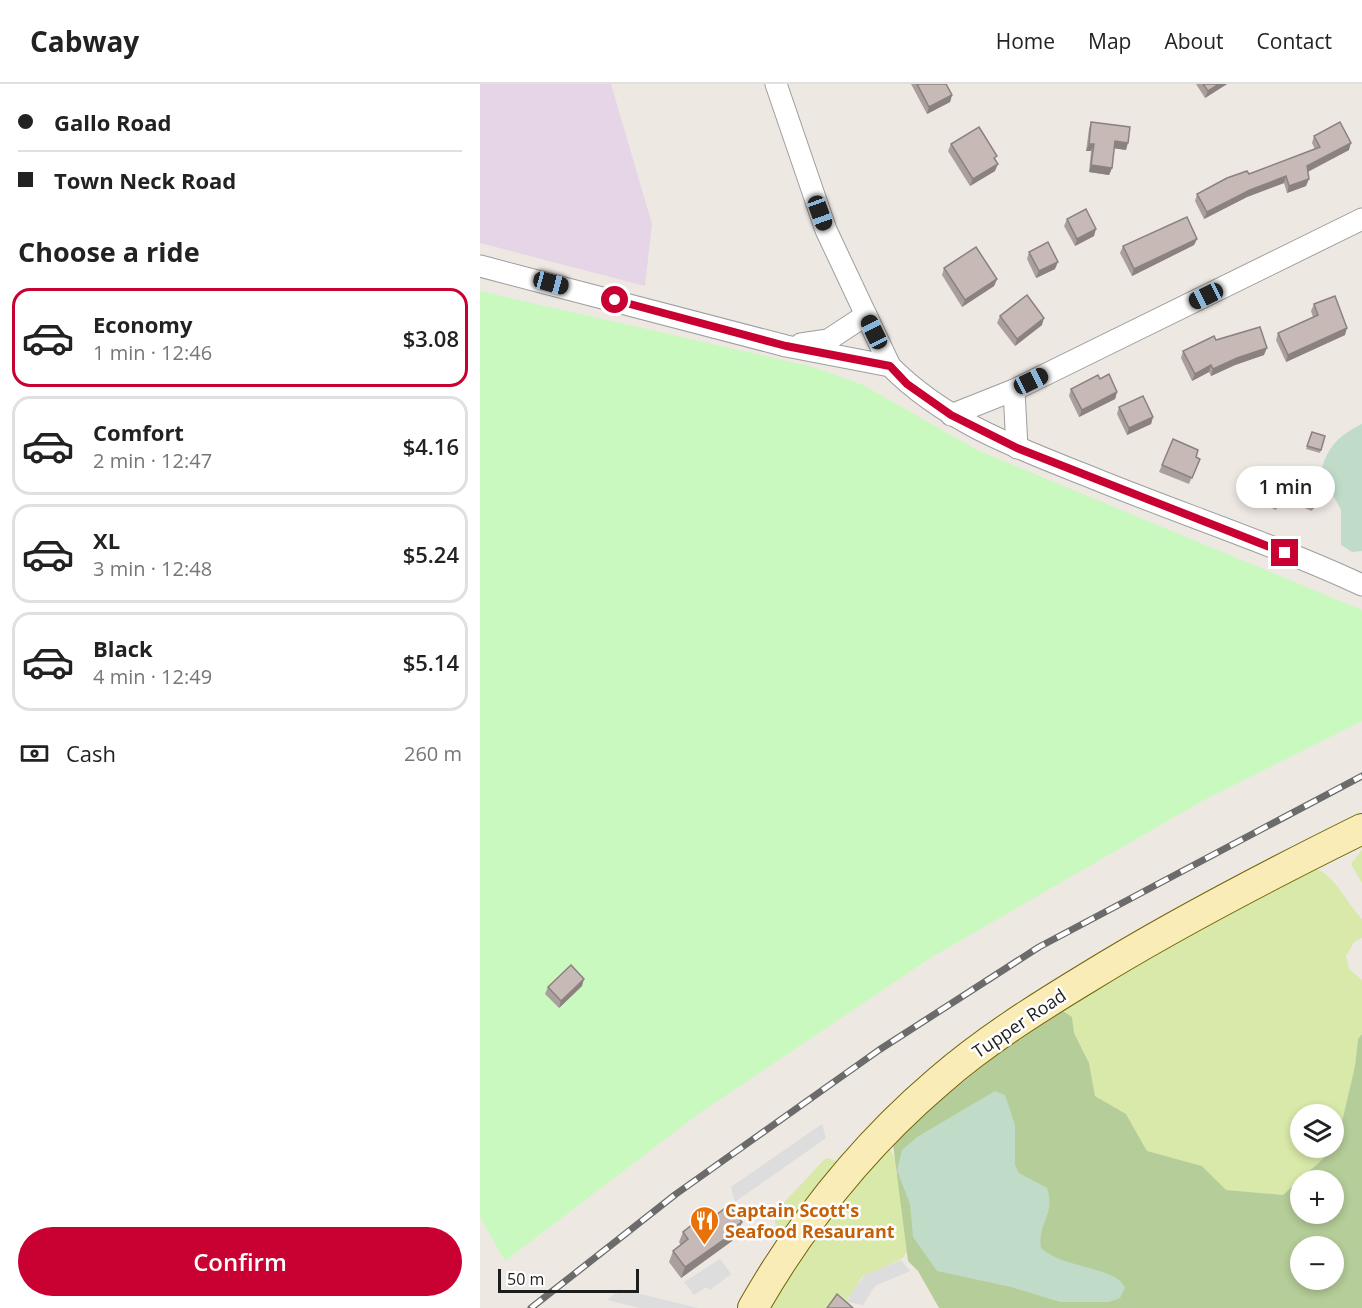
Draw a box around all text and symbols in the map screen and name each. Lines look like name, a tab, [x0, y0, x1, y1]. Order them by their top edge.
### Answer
text: Cabway	[30, 22, 139, 60]
text: Home	[996, 27, 1055, 55]
text: Map	[1088, 27, 1131, 55]
text: About	[1164, 27, 1224, 55]
text: Contact	[1257, 27, 1332, 55]
text: Gallo Road	[54, 107, 171, 137]
text: Town Neck Road	[54, 165, 236, 195]
car	[805, 193, 835, 233]
text: Choose a ride	[18, 233, 200, 270]
car	[531, 270, 571, 296]
car	[1186, 280, 1226, 312]
route start	[601, 286, 628, 313]
text: Economy	[93, 309, 192, 339]
icon: car	[21, 311, 75, 365]
car	[858, 312, 890, 352]
text: $3.08	[403, 323, 459, 353]
text: 1 min · 12:46	[93, 339, 212, 366]
car	[1011, 365, 1051, 397]
text: Comfort	[93, 417, 184, 447]
icon: car	[21, 419, 75, 473]
text: $4.16	[403, 431, 459, 461]
text: 2 min · 12:47	[93, 447, 212, 474]
callout: 1 min	[1236, 466, 1334, 508]
text: 1 min	[1259, 473, 1313, 500]
text: XL	[93, 525, 120, 555]
icon: car	[21, 527, 75, 581]
text: $5.24	[403, 539, 459, 569]
route end	[1271, 539, 1298, 566]
text: 3 min · 12:48	[93, 555, 212, 582]
text: Black	[93, 633, 153, 663]
icon: car	[21, 635, 75, 689]
text: $5.14	[403, 647, 459, 677]
text: 4 min · 12:49	[93, 663, 212, 690]
icon: cash	[18, 737, 51, 770]
text: Cash	[66, 738, 116, 768]
text: 260 m	[404, 740, 462, 767]
street label: Tupper Road	[967, 983, 1071, 1063]
map controls	[1290, 1104, 1344, 1290]
button: layers	[1290, 1104, 1344, 1158]
button: +	[1290, 1170, 1344, 1224]
place label: Captain Scott's Seafood Resaurant	[725, 1198, 895, 1243]
restaurant icon: Captain Scott's Seafood Resaurant	[688, 1204, 720, 1246]
button: Confirm	[18, 1227, 462, 1296]
button: −	[1290, 1236, 1344, 1290]
scale bar	[498, 1266, 639, 1294]
text: 50 m	[507, 1268, 544, 1290]

